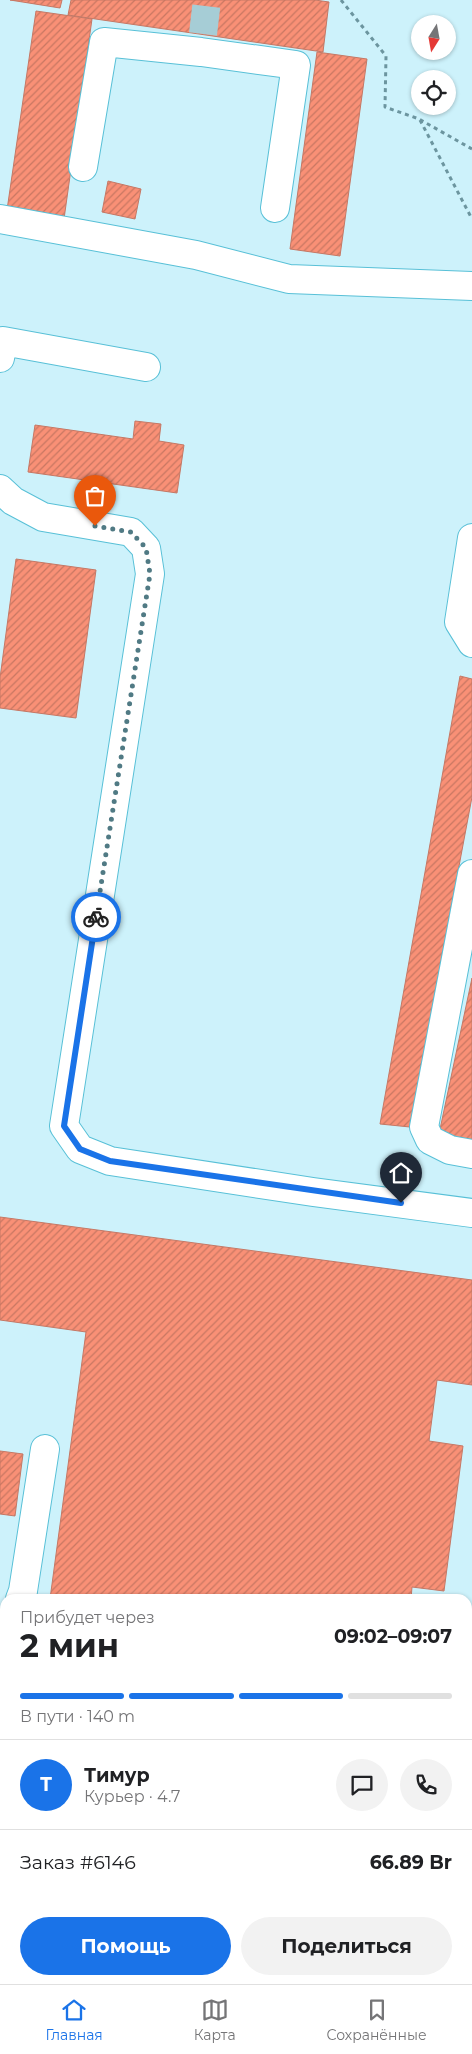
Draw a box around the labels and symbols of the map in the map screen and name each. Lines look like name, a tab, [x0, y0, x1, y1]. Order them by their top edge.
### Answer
north arrow	[411, 15, 456, 60]
pin	[74, 475, 116, 526]
courier	[71, 892, 121, 942]
pin	[380, 1152, 422, 1203]

